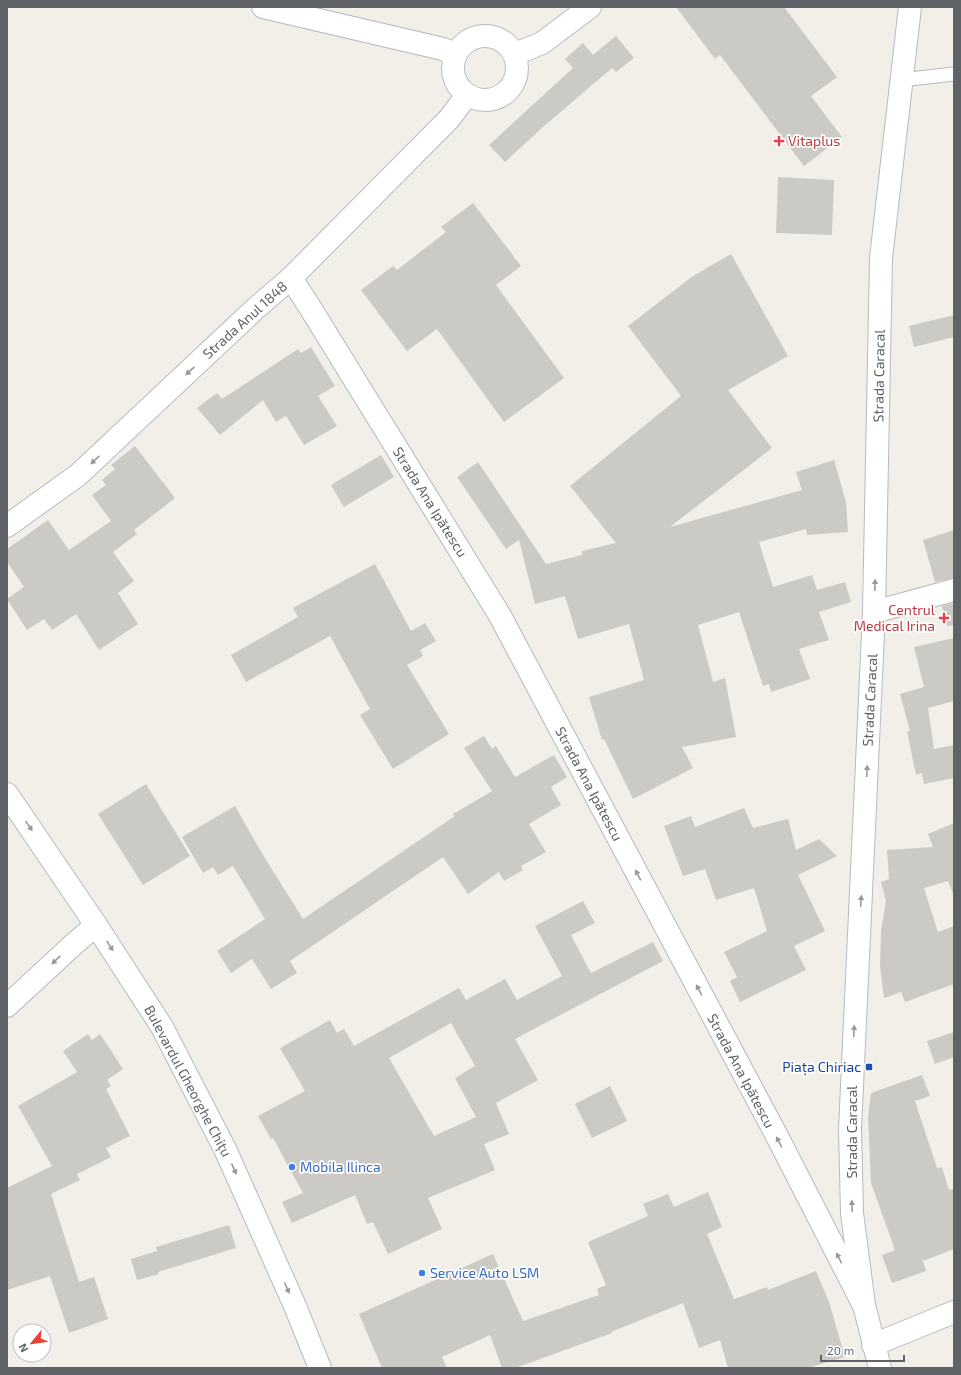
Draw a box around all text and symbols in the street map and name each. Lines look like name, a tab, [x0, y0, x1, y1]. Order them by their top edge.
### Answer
place label: Vitaplus	[788, 132, 840, 149]
marker: Vitaplus	[773, 135, 785, 147]
street label: Strada Anul 1848	[199, 277, 290, 362]
street label: Strada Caracal	[869, 329, 888, 423]
one-way arrow	[185, 366, 195, 376]
street label: Strada Ana Ipătescu	[390, 443, 471, 560]
one-way arrow	[90, 455, 100, 464]
one-way arrow	[872, 578, 878, 591]
place label: Centrul Medical Irina	[854, 601, 936, 634]
marker: Centrul Medical Irina	[938, 612, 950, 624]
street label: Strada Caracal	[859, 652, 880, 747]
street label: Strada Ana Ipătescu	[552, 724, 627, 844]
one-way arrow	[863, 765, 870, 777]
one-way arrow	[25, 821, 33, 832]
one-way arrow	[634, 870, 641, 881]
one-way arrow	[857, 895, 864, 907]
one-way arrow	[106, 940, 113, 952]
one-way arrow	[52, 955, 61, 964]
one-way arrow	[695, 984, 702, 996]
street label: Bulevardul Gheorghe Chițu	[140, 1002, 236, 1160]
street label: Strada Ana Ipătescu	[704, 1011, 779, 1131]
one-way arrow	[851, 1025, 858, 1037]
place label: Piața Chiriac	[782, 1058, 861, 1076]
marker: Piața Chiriac	[864, 1062, 874, 1072]
street label: Strada Caracal	[843, 1085, 860, 1178]
one-way arrow	[776, 1136, 783, 1148]
place label: Mobila Ilinca	[300, 1158, 381, 1175]
marker: Mobila Ilinca	[287, 1162, 297, 1172]
one-way arrow	[231, 1163, 237, 1175]
one-way arrow	[849, 1199, 855, 1212]
one-way arrow	[836, 1252, 843, 1263]
place label: Service Auto LSM	[430, 1264, 539, 1281]
marker: Service Auto LSM	[417, 1268, 427, 1278]
one-way arrow	[284, 1282, 290, 1293]
north arrow	[12, 1323, 52, 1363]
scale bar	[821, 1337, 904, 1363]
text: N	[15, 1341, 30, 1355]
text: 20 m	[827, 1343, 854, 1357]

